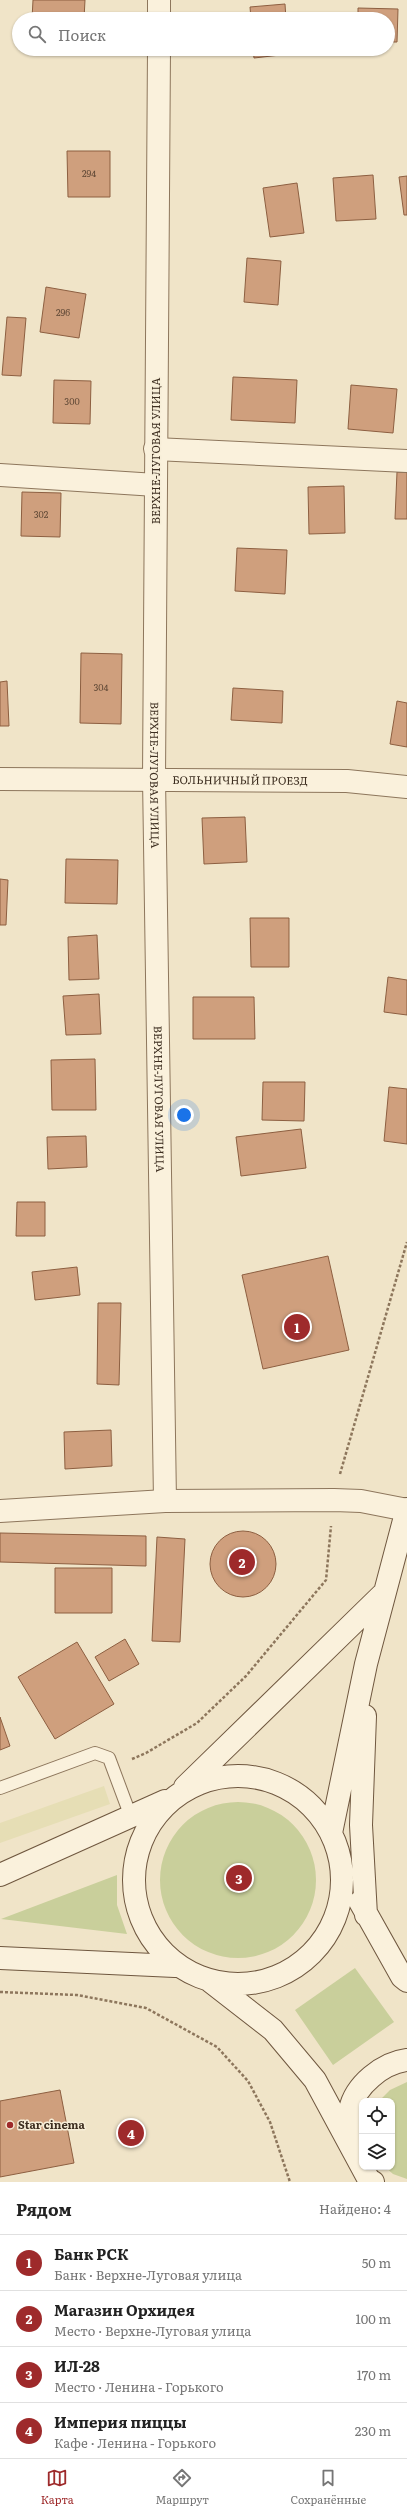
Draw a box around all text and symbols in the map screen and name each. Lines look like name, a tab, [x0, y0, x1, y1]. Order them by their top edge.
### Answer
search box	[12, 12, 395, 56]
icon: search	[26, 23, 48, 45]
text: Поиск	[58, 23, 106, 46]
house number: 294	[82, 166, 96, 180]
house number: 296	[56, 305, 70, 319]
street label: ВЕРХНЕ-ЛУГОВАЯ УЛИЦА	[147, 378, 163, 524]
house number: 300	[64, 394, 80, 408]
house number: 302	[34, 507, 49, 521]
house number: 304	[93, 680, 109, 694]
street label: ВЕРХНЕ-ЛУГОВАЯ УЛИЦА	[147, 702, 164, 848]
street label: БОЛЬНИЧНЫЙ ПРОЕЗД	[172, 771, 308, 788]
street label: ВЕРХНЕ-ЛУГОВАЯ УЛИЦА	[151, 1026, 169, 1172]
your location	[174, 1105, 194, 1125]
pin: 1	[284, 1312, 310, 1342]
pin: 2	[229, 1547, 255, 1577]
pin: 3	[226, 1863, 252, 1893]
map controls	[359, 2098, 395, 2170]
button: locate	[359, 2098, 395, 2134]
place label: Star cinema	[18, 2116, 85, 2132]
pin: 4	[118, 2118, 144, 2148]
marker: Star cinema	[5, 2120, 15, 2130]
button: layers	[359, 2134, 395, 2170]
text: Рядом	[16, 2196, 72, 2221]
text: Найдено: 4	[319, 2199, 391, 2218]
text: Банк РСК	[54, 2242, 129, 2265]
text: 1	[26, 2253, 32, 2272]
text: 50 m	[362, 2253, 391, 2272]
text: Банк · Верхне-Луговая улица	[54, 2265, 242, 2284]
text: Магазин Орхидея	[54, 2298, 195, 2321]
text: 2	[26, 2309, 32, 2328]
text: 100 m	[355, 2309, 391, 2328]
text: Место · Верхне-Луговая улица	[54, 2321, 251, 2340]
text: ИЛ-28	[54, 2354, 100, 2377]
text: 3	[25, 2365, 33, 2384]
text: 170 m	[357, 2365, 391, 2384]
text: Место · Ленина - Горького	[54, 2377, 224, 2396]
text: Империя пиццы	[54, 2410, 186, 2433]
text: 4	[25, 2421, 33, 2440]
text: 230 m	[355, 2421, 391, 2440]
text: Кафе · Ленина - Горького	[54, 2433, 216, 2452]
tab: Карта	[41, 2467, 74, 2507]
tab: Маршрут	[155, 2467, 209, 2507]
tab: Сохранённые	[290, 2467, 366, 2507]

